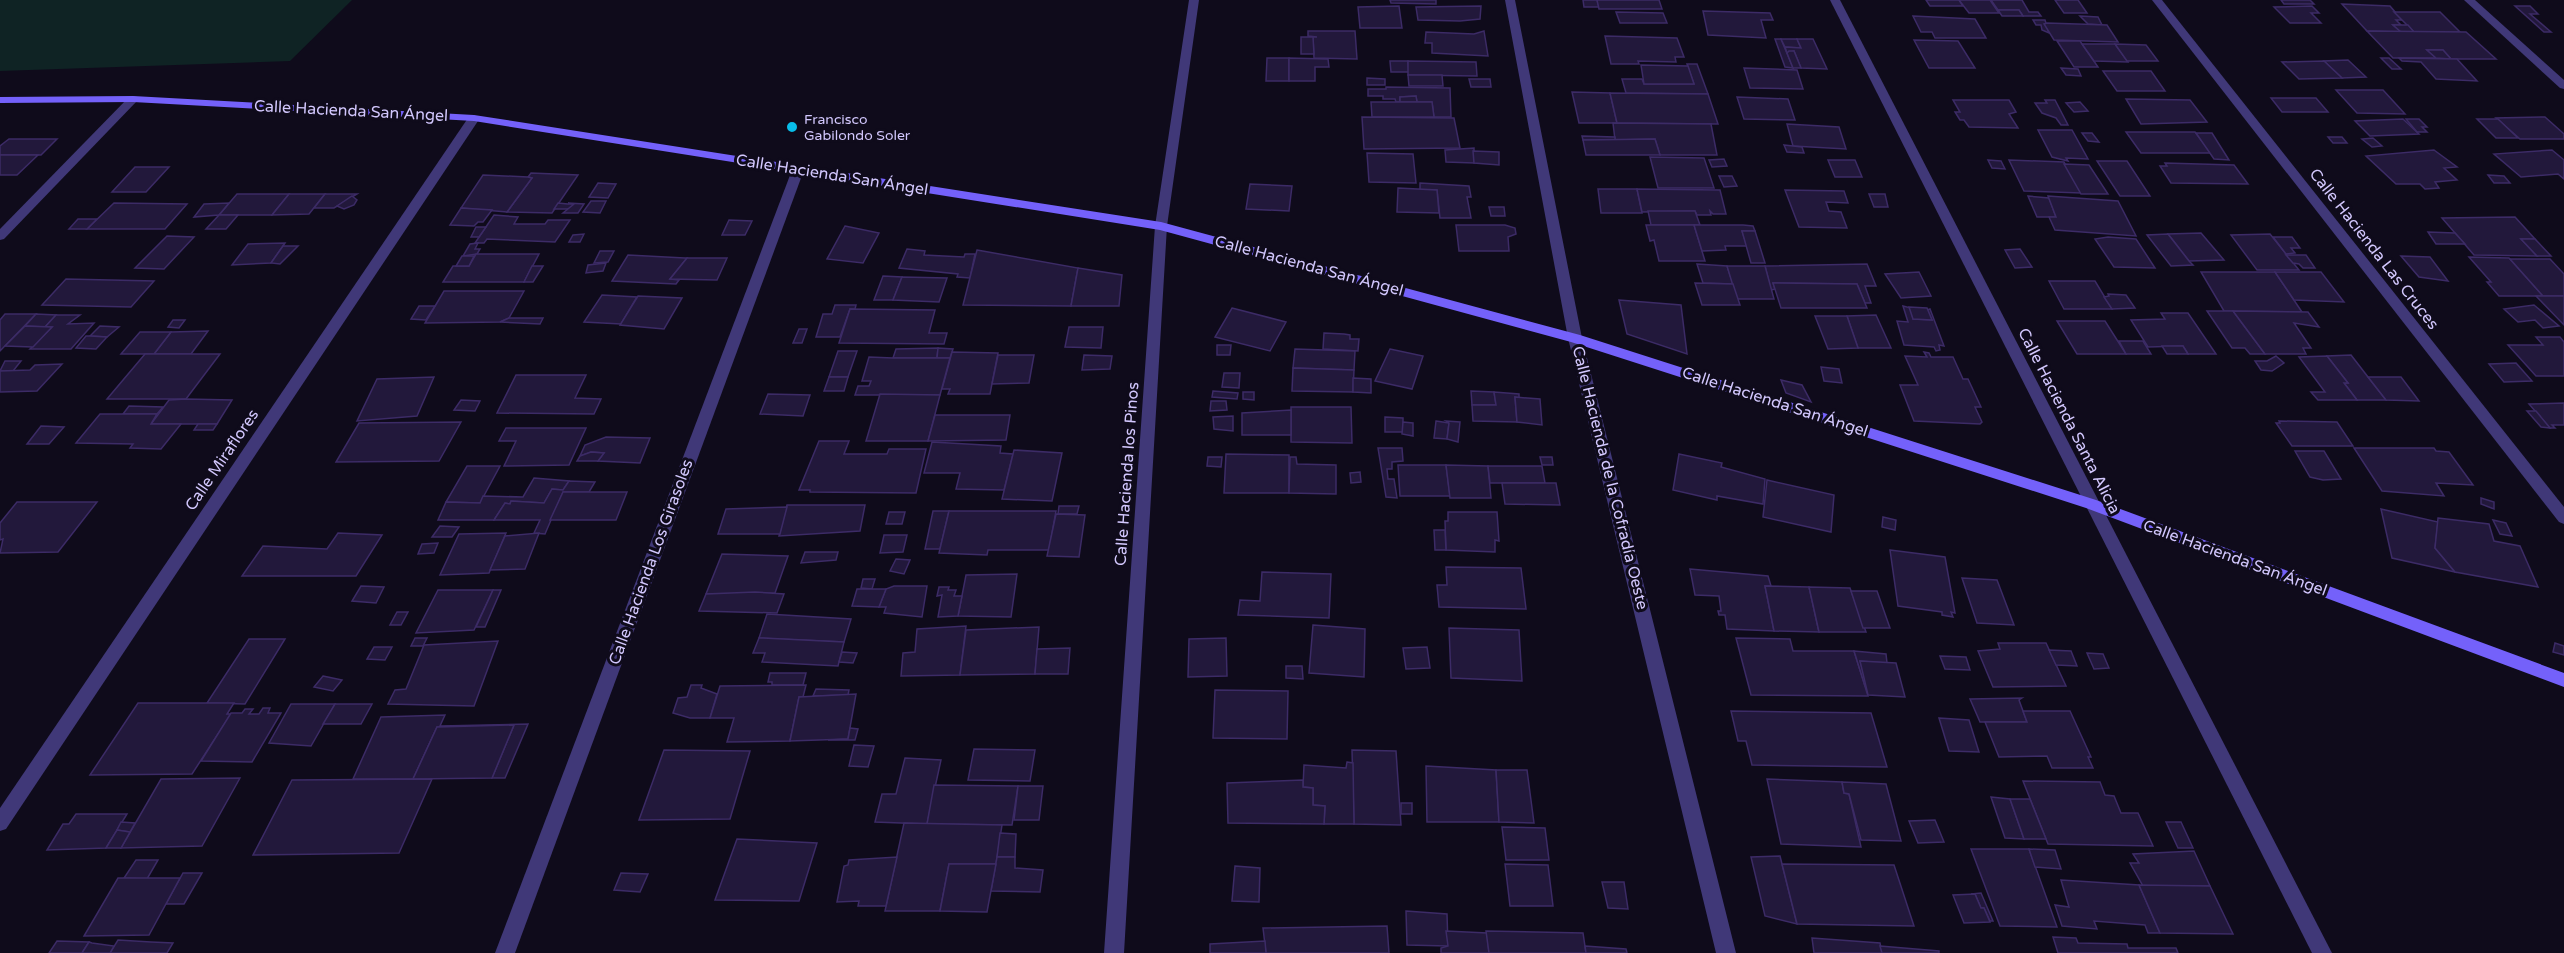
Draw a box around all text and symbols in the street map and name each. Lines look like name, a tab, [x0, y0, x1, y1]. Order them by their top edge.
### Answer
street label: Calle Hacienda San Ángel	[253, 96, 449, 126]
place label: Francisco Gabilondo Soler	[804, 111, 911, 144]
marker: Francisco Gabilondo Soler	[785, 120, 799, 134]
street label: Calle Hacienda San Ángel	[734, 150, 930, 200]
street label: Calle Hacienda Las Cruces	[2305, 164, 2443, 334]
street label: Calle Hacienda San Ángel	[1213, 231, 1405, 301]
street label: Calle Hacienda Santa Alicia	[2013, 325, 2125, 517]
street label: Calle Hacienda de la Cofradía Oeste	[1568, 344, 1652, 612]
street label: Calle Hacienda San Ángel	[1679, 362, 1871, 442]
street label: Calle Hacienda los Pinos	[1111, 381, 1143, 567]
street label: Calle Miraflores	[181, 405, 263, 515]
street label: Calle Hacienda Los Girasoles	[604, 457, 698, 667]
street label: Calle Hacienda San Ángel	[2140, 515, 2330, 601]

